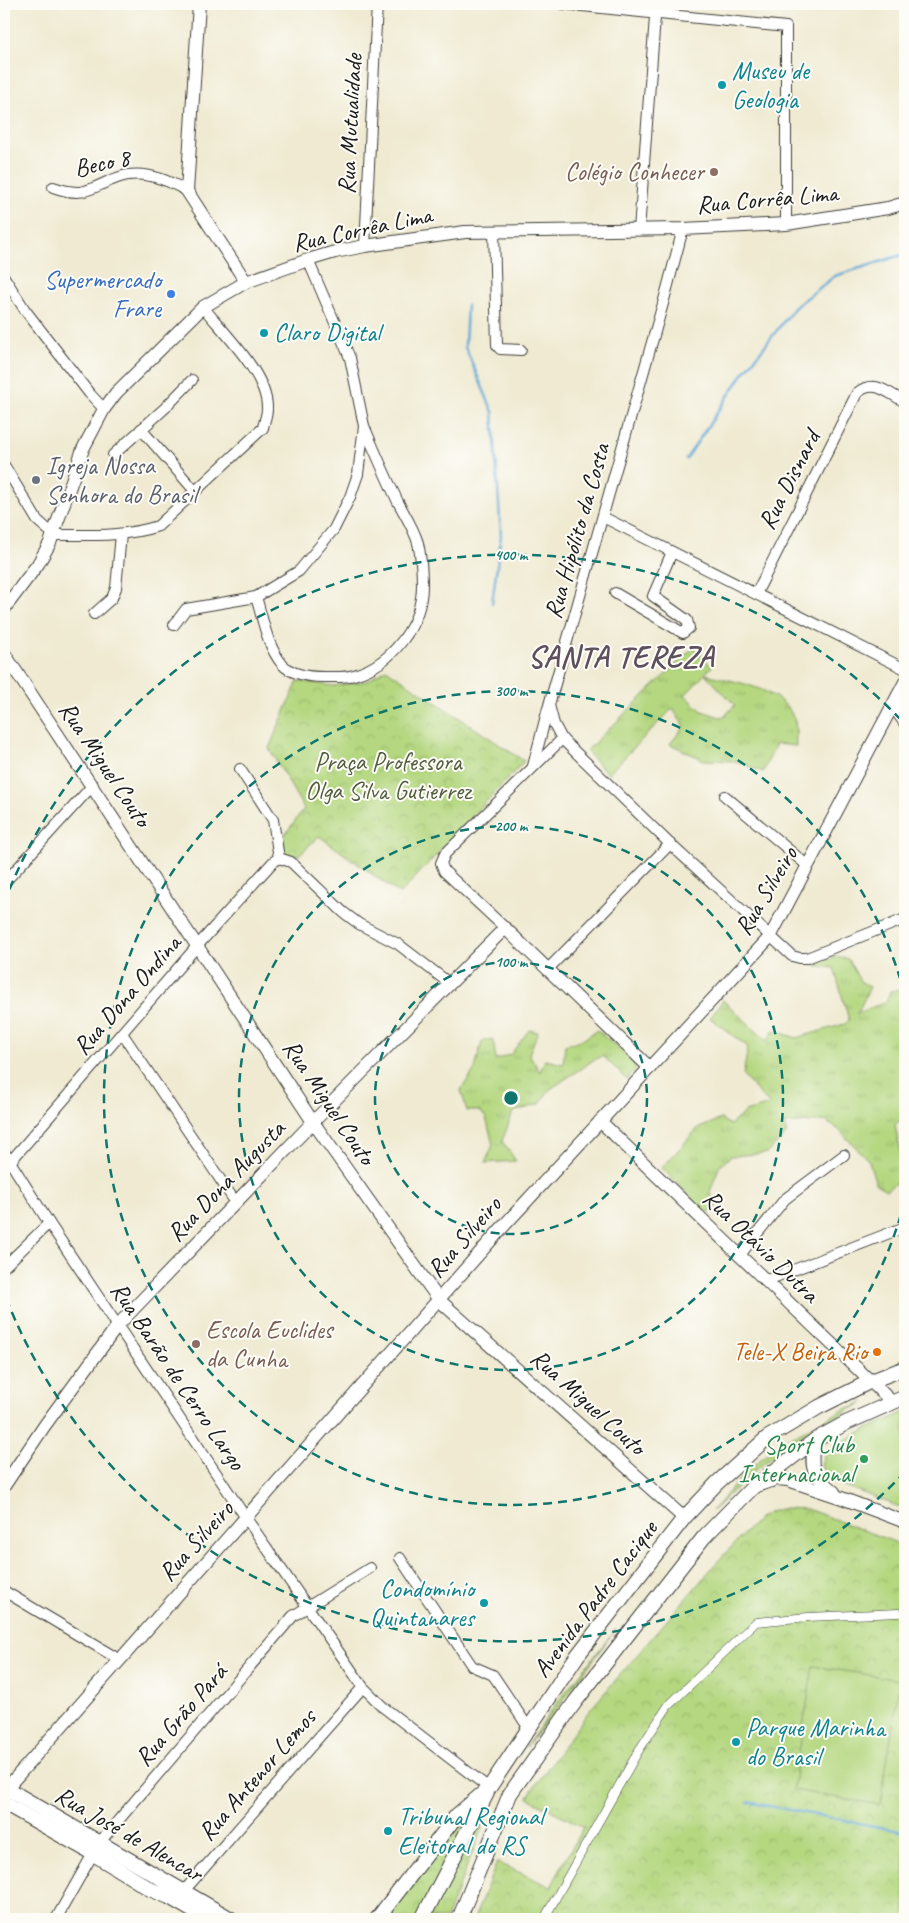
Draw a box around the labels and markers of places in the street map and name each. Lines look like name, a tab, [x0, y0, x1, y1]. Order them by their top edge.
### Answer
place label: Museu de Geologia	[732, 55, 811, 116]
marker: Museu de Geologia	[716, 79, 728, 91]
place label: Colégio Conhecer	[565, 156, 706, 188]
marker: Colégio Conhecer	[708, 166, 720, 178]
place label: Supermercado Frare	[44, 264, 164, 325]
marker: Supermercado Frare	[165, 288, 177, 300]
place label: Claro Digital	[274, 317, 385, 349]
marker: Claro Digital	[258, 327, 270, 339]
place label: Igreja Nossa Senhora do Brasil	[46, 450, 201, 511]
marker: Igreja Nossa Senhora do Brasil	[30, 474, 42, 486]
centre of rings	[502, 1089, 520, 1107]
place label: Escola Euclides da Cunha	[206, 1314, 335, 1375]
place label: Tele-X Beira Rio	[733, 1336, 870, 1368]
marker: Escola Euclides da Cunha	[190, 1338, 202, 1350]
marker: Tele-X Beira Rio	[871, 1346, 883, 1358]
place label: Sport Club Internacional	[739, 1429, 859, 1490]
marker: Sport Club Internacional	[858, 1453, 870, 1465]
place label: Condomínio Quintanares	[370, 1573, 477, 1634]
marker: Condomínio Quintanares	[478, 1597, 490, 1609]
place label: Parque Marinha do Brasil	[746, 1712, 888, 1773]
marker: Parque Marinha do Brasil	[730, 1736, 742, 1748]
place label: Tribunal Regional Eleitoral do RS	[398, 1801, 548, 1862]
marker: Tribunal Regional Eleitoral do RS	[382, 1825, 394, 1837]

